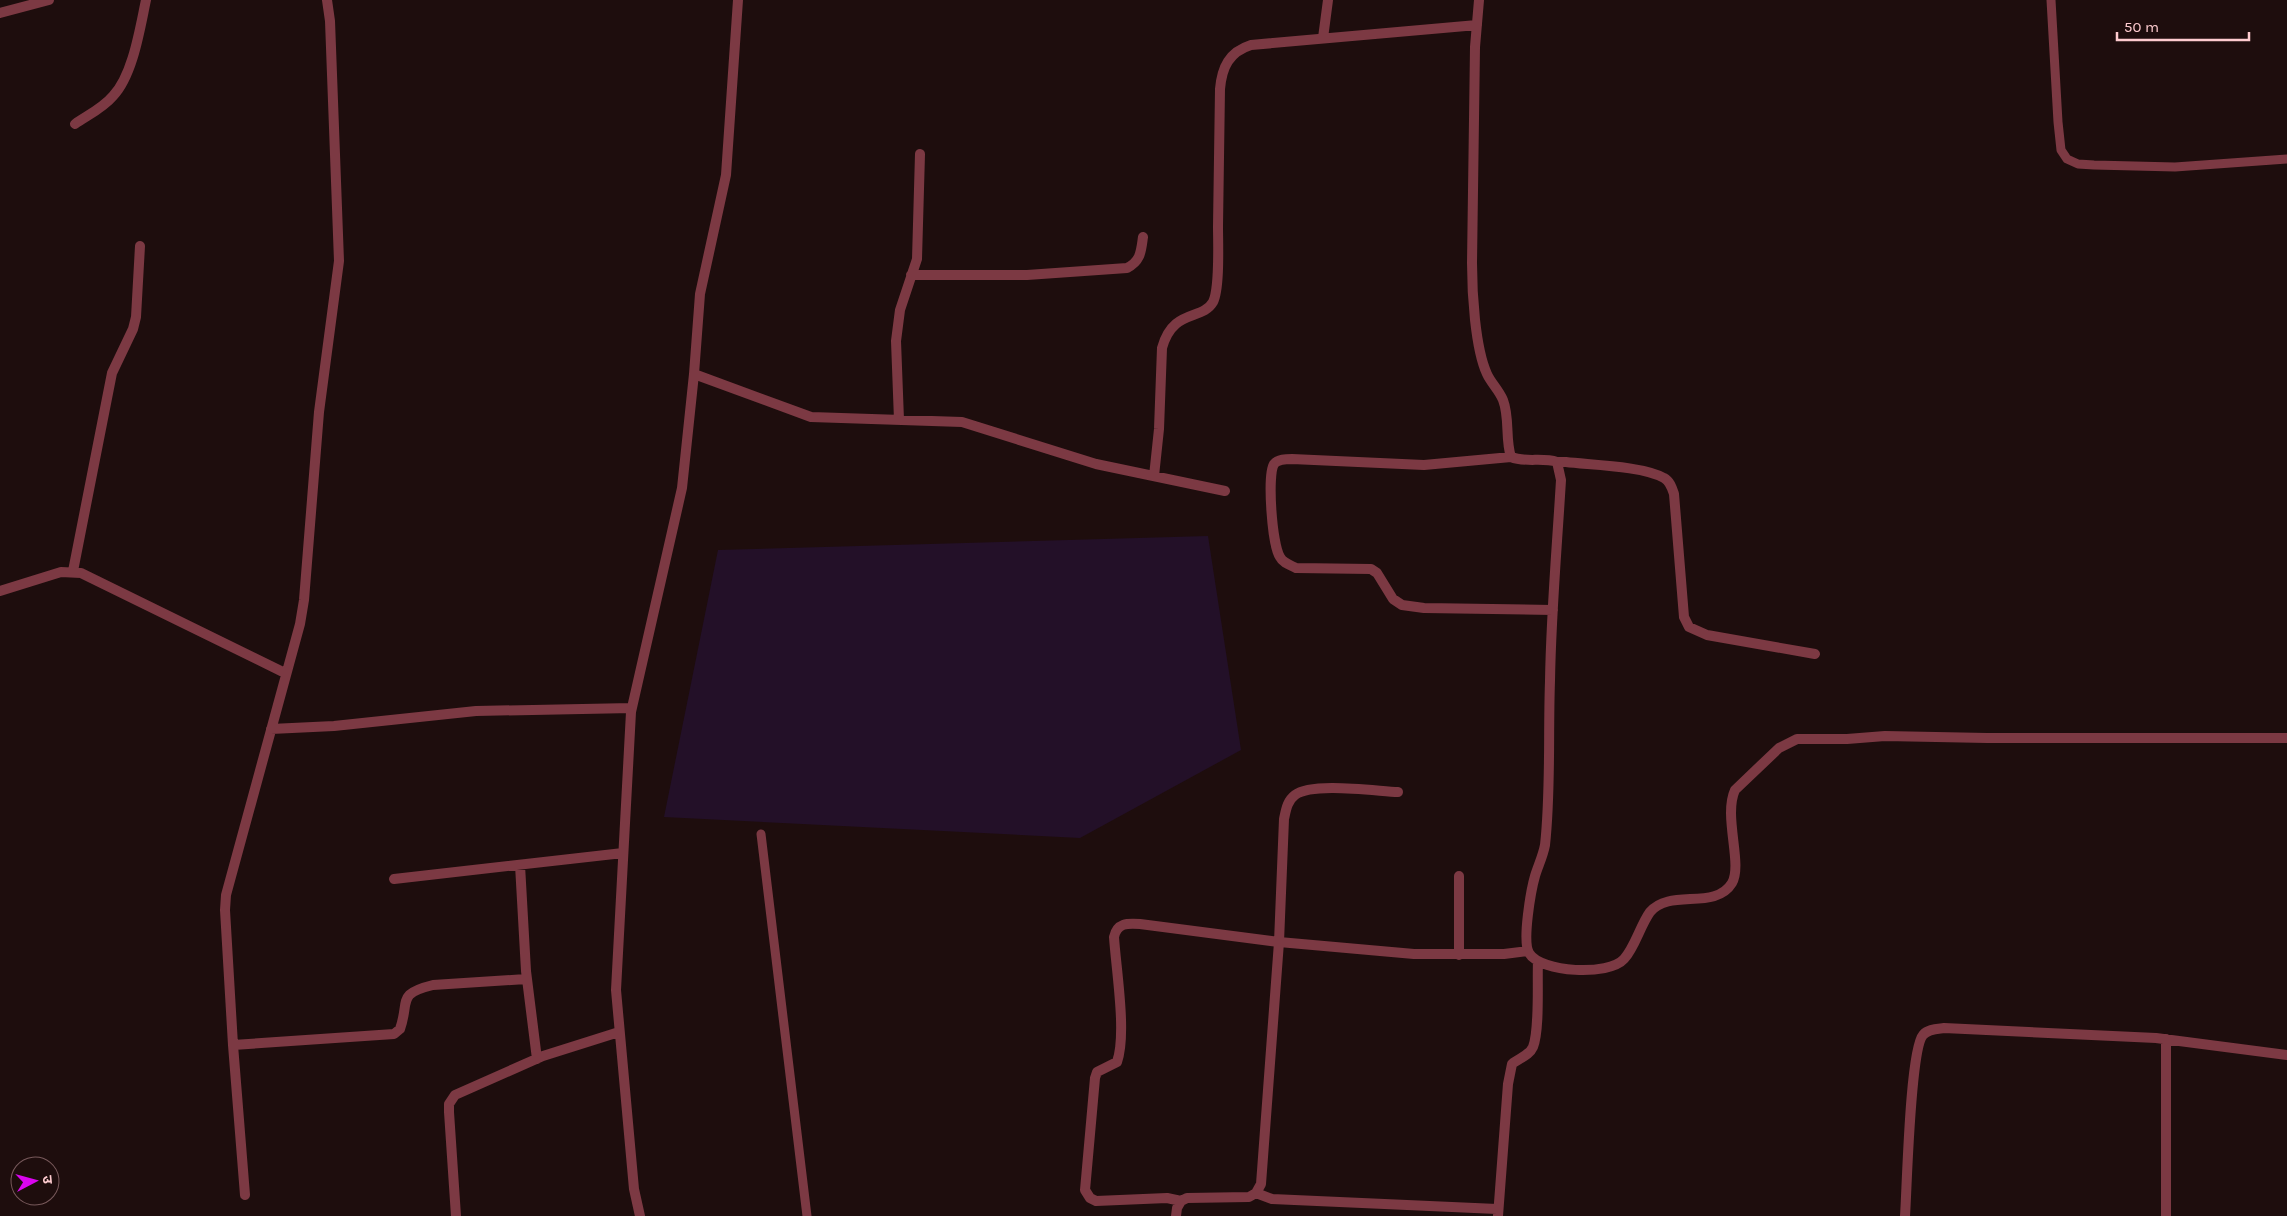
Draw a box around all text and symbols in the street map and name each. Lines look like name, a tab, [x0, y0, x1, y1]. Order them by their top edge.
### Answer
scale bar	[2117, 10, 2250, 42]
text: 50 m	[2124, 18, 2159, 36]
north arrow	[10, 1156, 60, 1206]
text: उ	[39, 1175, 56, 1185]

